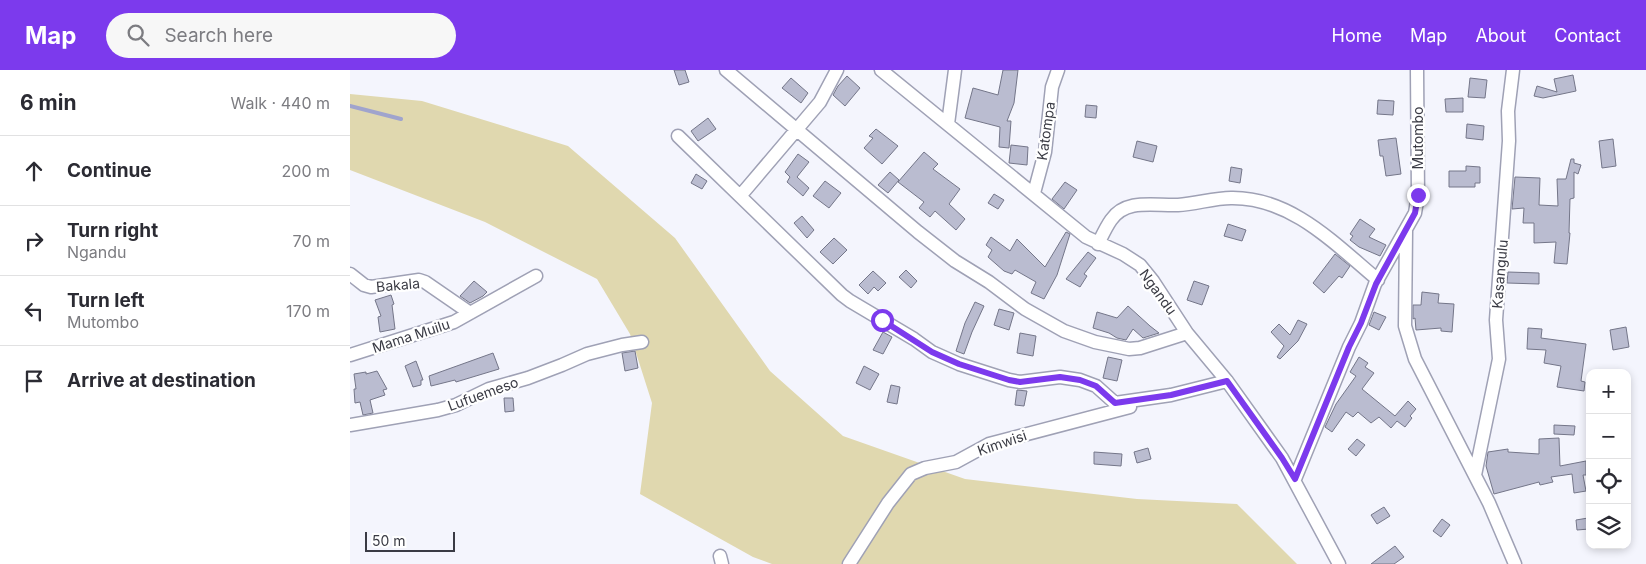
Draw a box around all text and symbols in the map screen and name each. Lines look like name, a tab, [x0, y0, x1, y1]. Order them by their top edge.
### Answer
search box	[106, 13, 456, 58]
text: Map	[25, 21, 76, 50]
icon: search	[124, 21, 152, 49]
text: Search here	[164, 24, 273, 47]
text: Home	[1332, 25, 1382, 46]
text: Map	[1410, 25, 1447, 46]
text: About	[1475, 25, 1526, 46]
text: Contact	[1554, 25, 1621, 46]
text: 6 min	[20, 90, 77, 115]
text: Walk · 440 m	[231, 93, 330, 113]
street label: Katompa	[1033, 101, 1058, 161]
street label: Mutombo	[1409, 107, 1426, 170]
icon: ahead	[20, 157, 48, 185]
text: Continue	[67, 159, 152, 182]
text: 200 m	[282, 161, 330, 181]
route end	[1407, 184, 1430, 207]
text: Turn right	[67, 219, 158, 242]
icon: right	[20, 227, 48, 255]
text: 70 m	[293, 231, 330, 251]
street label: Kasangulu	[1488, 239, 1511, 309]
text: Ngandu	[67, 242, 127, 262]
street label: Ngandu	[1136, 266, 1181, 318]
street label: Bakala	[375, 274, 421, 295]
text: Turn left	[67, 289, 145, 312]
icon: left	[20, 297, 48, 325]
text: 170 m	[286, 301, 330, 321]
route start	[871, 309, 894, 332]
text: Mutombo	[67, 312, 139, 332]
street label: Mama Muilu	[370, 315, 452, 356]
icon: arrive	[20, 367, 48, 395]
text: Arrive at destination	[67, 369, 256, 392]
map controls	[1586, 369, 1631, 549]
button: +	[1586, 369, 1631, 414]
street label: Lufuemeso	[445, 373, 521, 414]
button: −	[1586, 414, 1631, 459]
street label: Kimwisi	[975, 426, 1029, 459]
button: locate	[1586, 459, 1631, 504]
button: layers	[1586, 504, 1631, 549]
scale bar	[365, 529, 455, 552]
text: 50 m	[372, 532, 406, 549]

